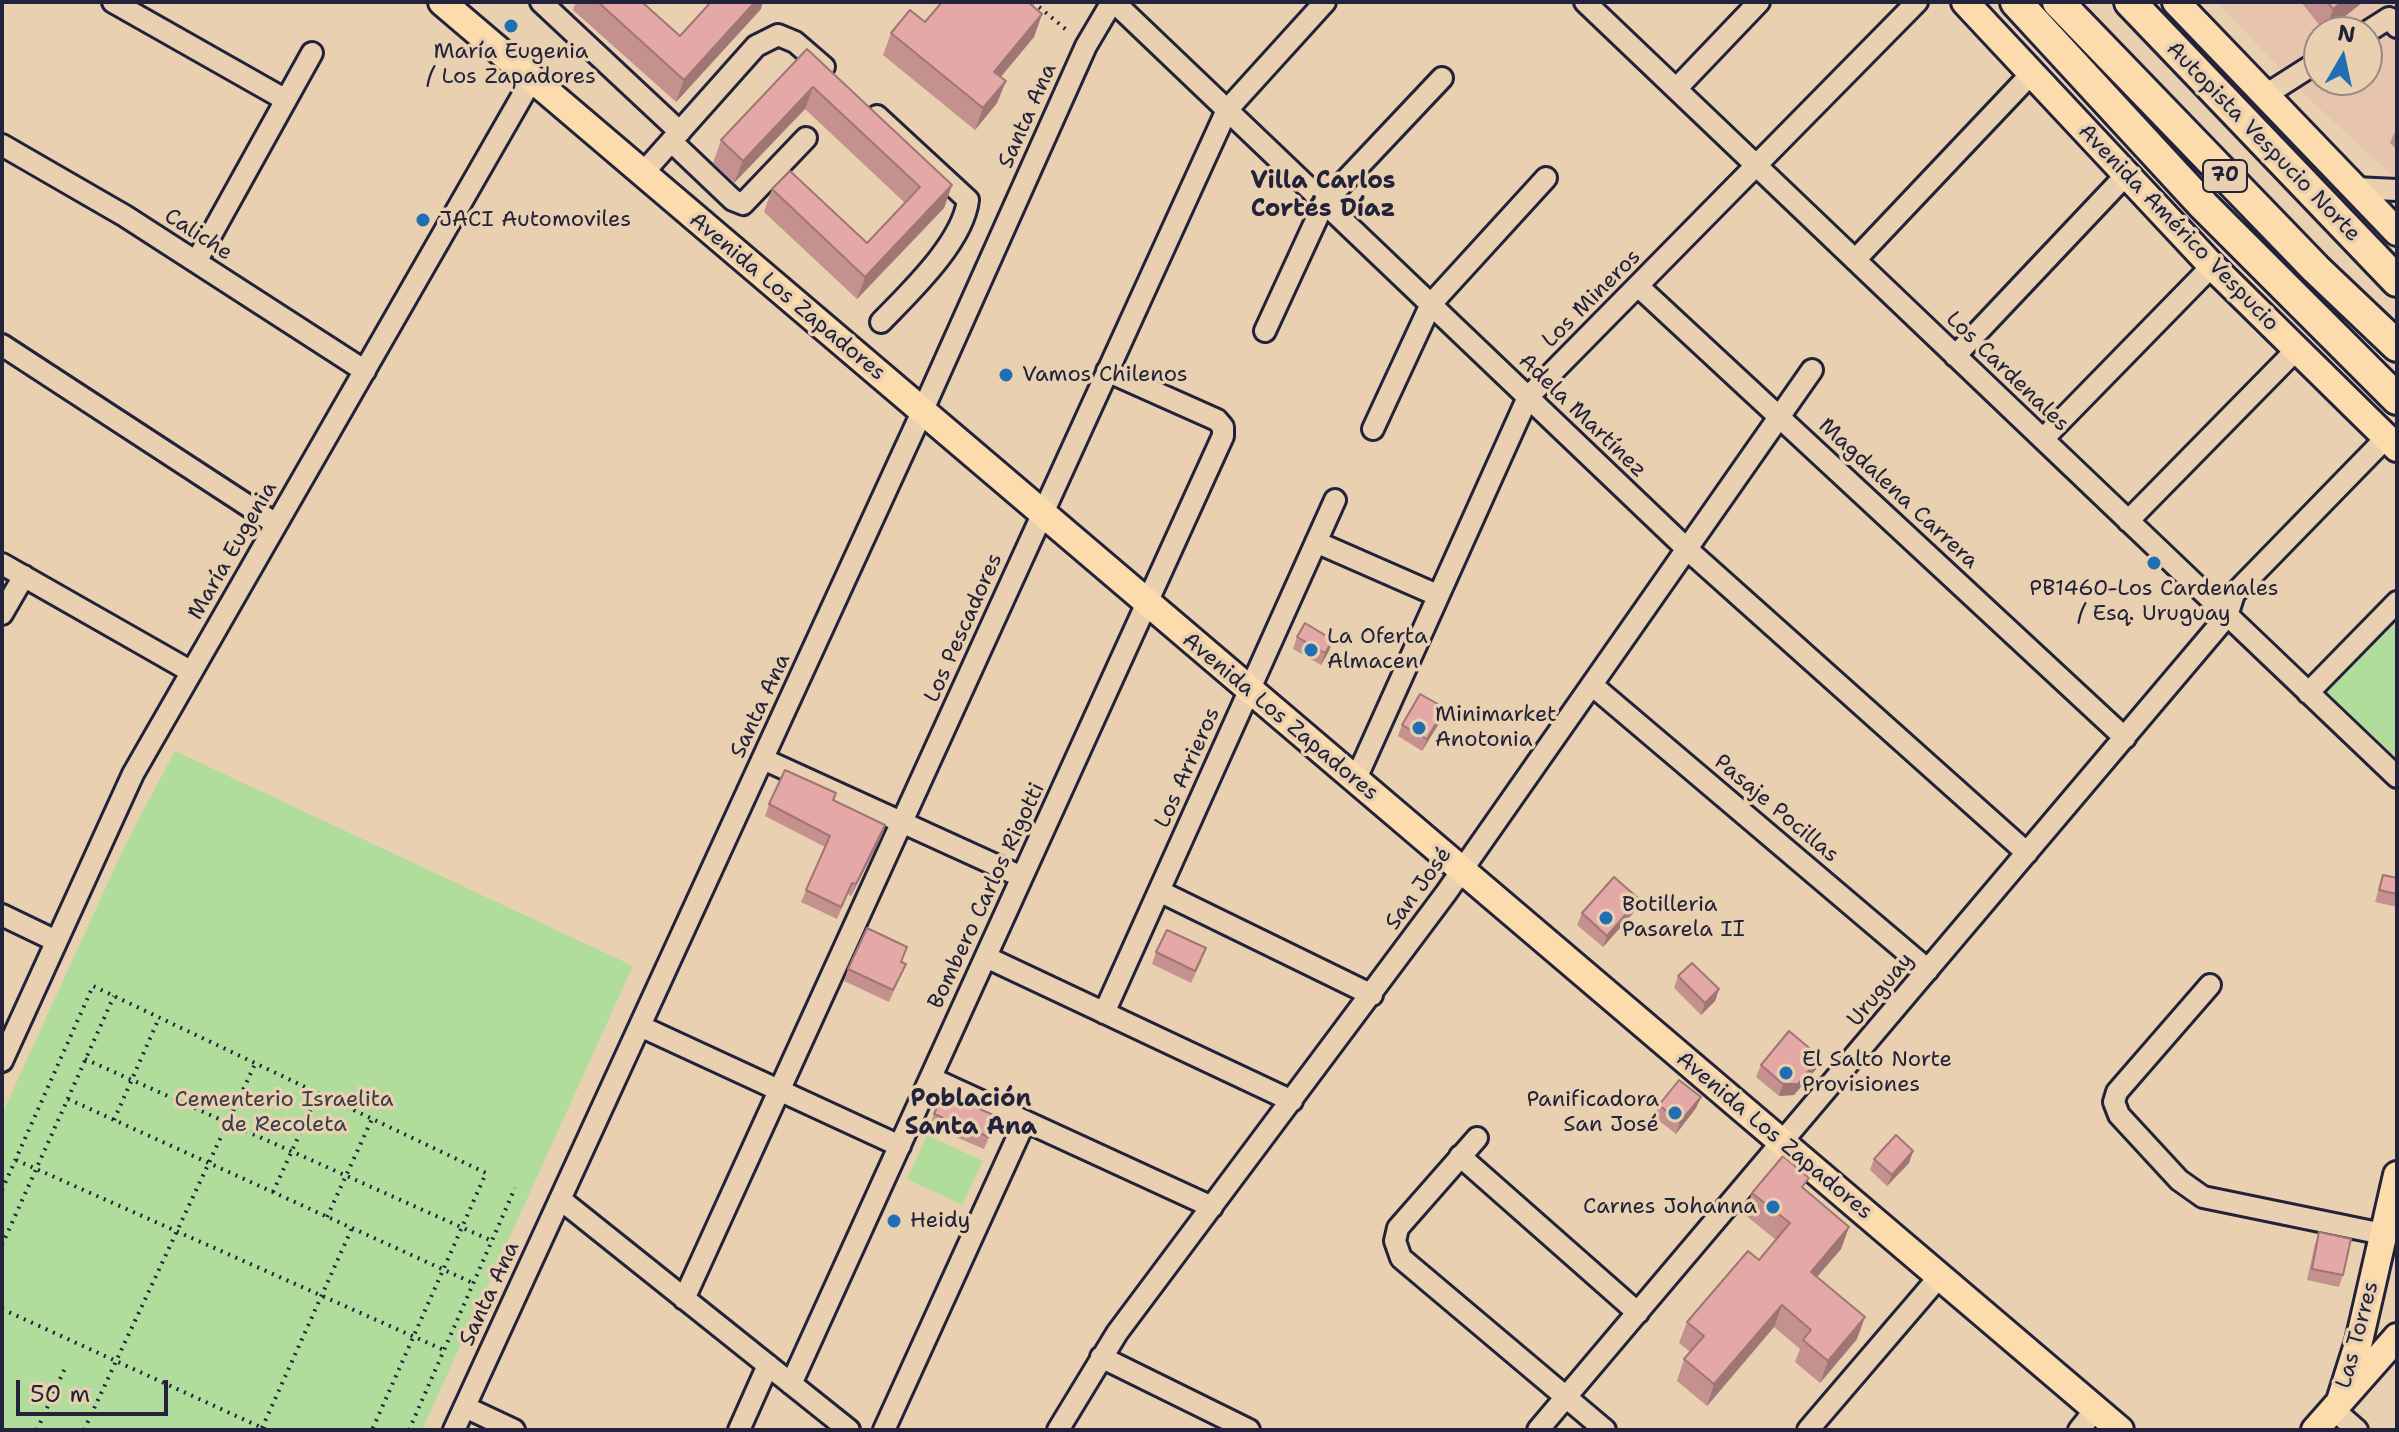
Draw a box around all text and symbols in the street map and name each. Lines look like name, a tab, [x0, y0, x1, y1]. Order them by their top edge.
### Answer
north arrow	[2303, 16, 2383, 96]
marker: María Eugenia / Los Zapadores	[502, 17, 520, 35]
text: N	[2336, 18, 2357, 49]
street label: Autopista Vespucio Norte	[2160, 36, 2366, 248]
place label: María Eugenia / Los Zapadores	[426, 39, 596, 90]
street label: Santa Ana	[993, 59, 1063, 173]
street label: Avenida Américo Vespucio	[2072, 119, 2284, 337]
road number: 70	[2203, 160, 2247, 192]
district label: Villa Carlos Cortés Díaz	[1251, 168, 1395, 224]
street label: Caliche	[159, 203, 237, 267]
place label: JACI Automoviles	[439, 207, 631, 233]
street label: Avenida Los Zapadores	[684, 207, 890, 387]
marker: JACI Automoviles	[414, 211, 432, 229]
street label: Los Mineros	[1537, 244, 1647, 354]
street label: Los Cardenales	[1940, 306, 2074, 438]
street label: Adela Martínez	[1513, 348, 1651, 484]
place label: Vamos Chilenos	[1022, 362, 1188, 388]
marker: Vamos Chilenos	[997, 366, 1015, 384]
street label: Magdalena Carrera	[1813, 413, 1983, 575]
street label: María Eugenia	[183, 477, 283, 625]
street label: Los Pescadores	[919, 549, 1009, 707]
marker: PB1460-Los Cardenales / Esq. Uruguay	[2145, 554, 2163, 572]
place label: PB1460-Los Cardenales / Esq. Uruguay	[2029, 576, 2279, 628]
place label: La Oferta Almacen	[1327, 624, 1428, 676]
street label: Avenida Los Zapadores	[1177, 627, 1383, 807]
marker: La Oferta Almacen	[1302, 641, 1320, 659]
street label: Santa Ana	[725, 650, 797, 762]
place label: Minimarket Anotonia	[1435, 702, 1557, 754]
street label: Los Arrieros	[1150, 704, 1226, 832]
marker: Minimarket Anotonia	[1410, 719, 1428, 737]
street label: Pasaje Pocillas	[1708, 749, 1844, 869]
street label: Bombero Carlos Rigotti	[923, 779, 1051, 1013]
street label: San José	[1380, 843, 1458, 935]
place label: Botilleria Pasarela II	[1622, 892, 1745, 944]
marker: Botilleria Pasarela II	[1597, 909, 1615, 927]
street label: Uruguay	[1842, 948, 1920, 1032]
street label: Avenida Los Zapadores	[1671, 1046, 1877, 1226]
place label: El Salto Norte Provisiones	[1802, 1047, 1952, 1098]
marker: El Salto Norte Provisiones	[1777, 1064, 1795, 1082]
district label: Población Santa Ana	[905, 1086, 1037, 1142]
park label: Cementerio Israelita de Recoleta	[174, 1087, 394, 1138]
place label: Panificadora San José	[1526, 1087, 1659, 1138]
marker: Panificadora San José	[1666, 1104, 1684, 1122]
place label: Carnes Johanna	[1583, 1194, 1757, 1220]
marker: Carnes Johanna	[1764, 1198, 1782, 1216]
place label: Heidy	[910, 1208, 970, 1234]
marker: Heidy	[885, 1212, 903, 1230]
street label: Santa Ana	[454, 1238, 526, 1350]
street label: Las Torres	[2331, 1279, 2385, 1391]
scale bar	[20, 1364, 172, 1414]
text: 50 m	[30, 1378, 90, 1410]

